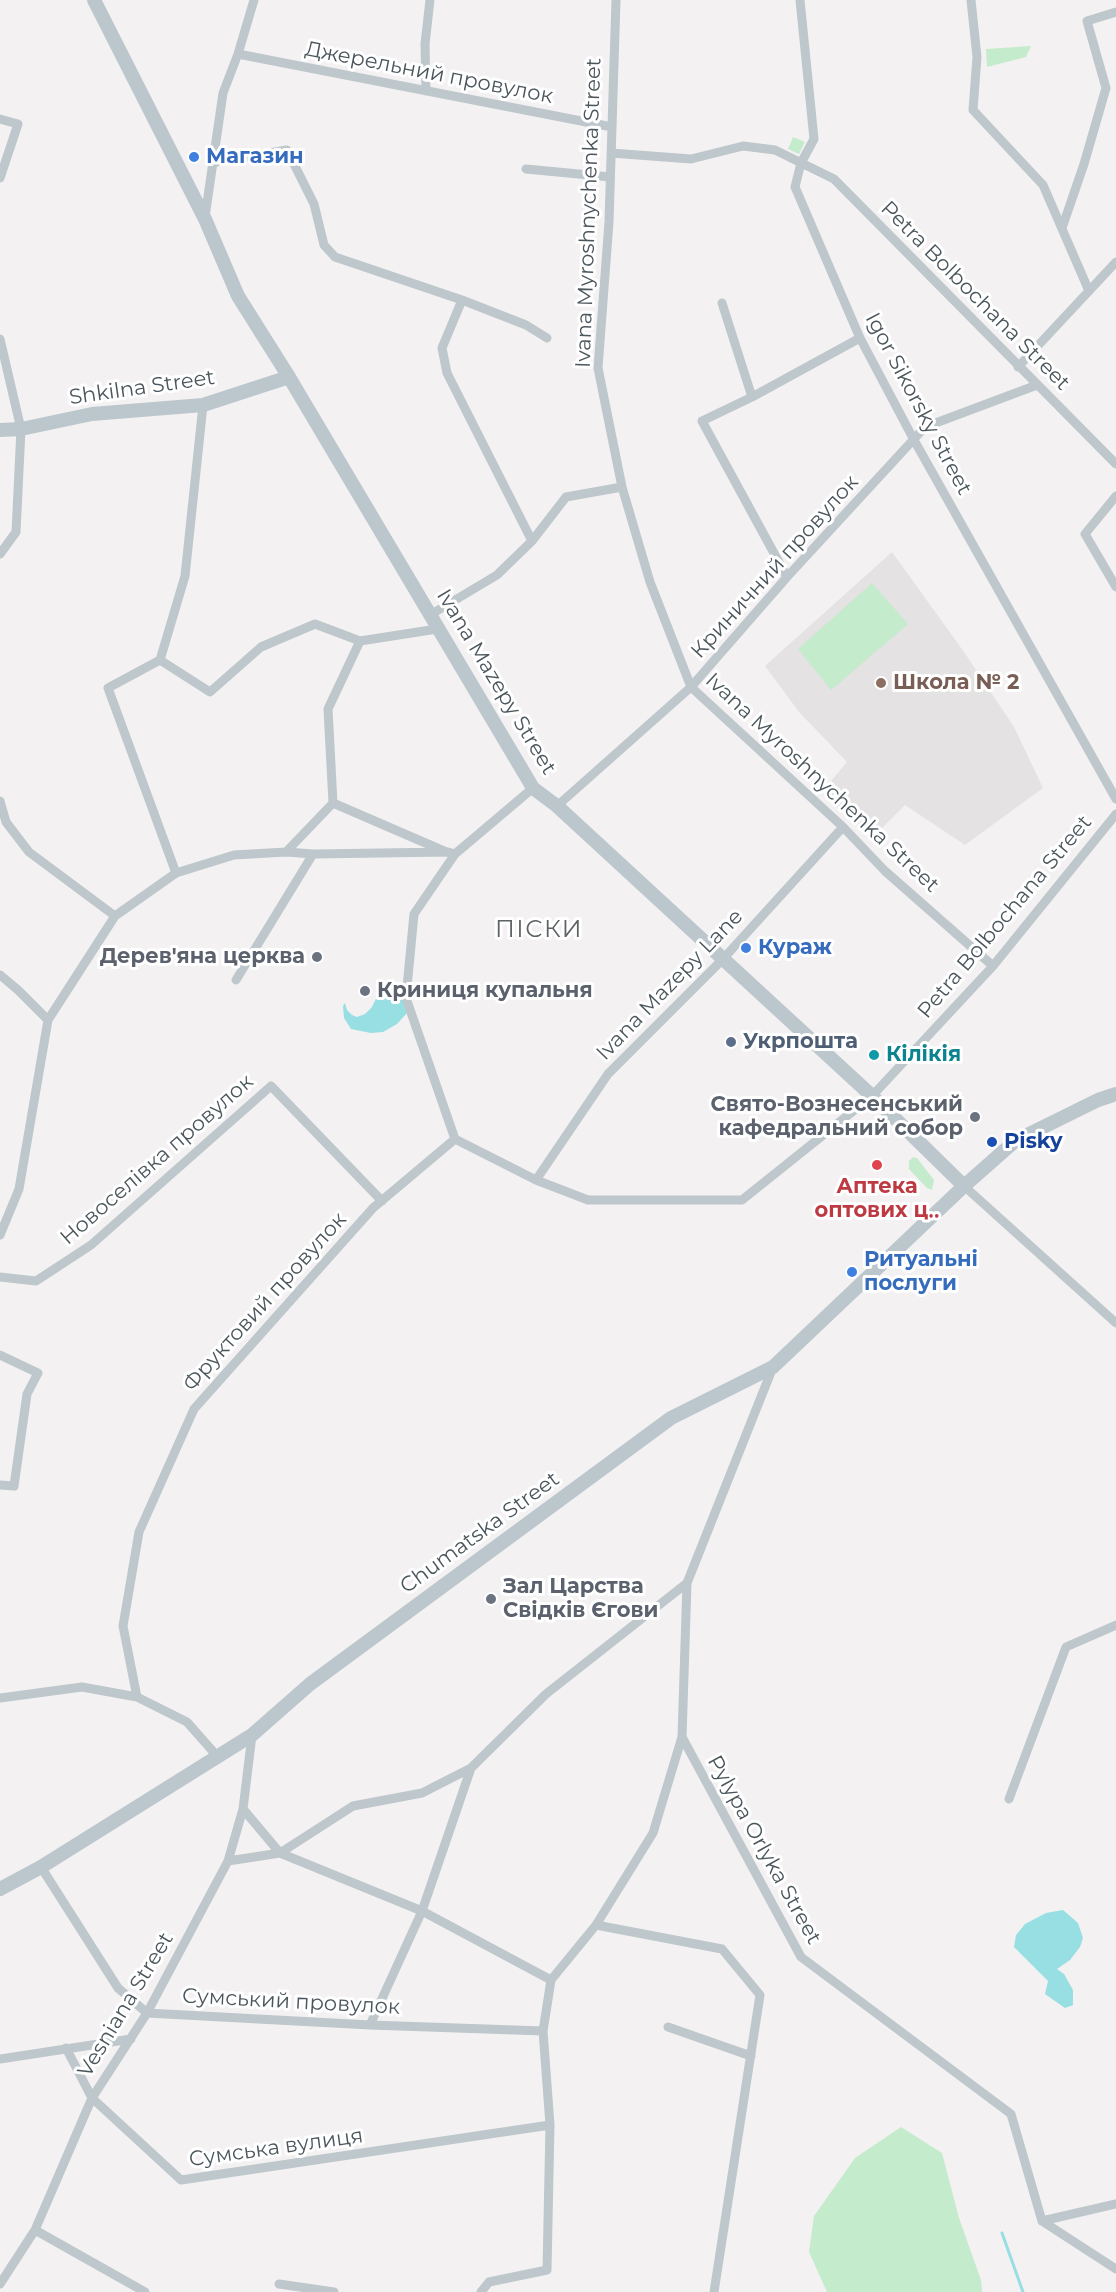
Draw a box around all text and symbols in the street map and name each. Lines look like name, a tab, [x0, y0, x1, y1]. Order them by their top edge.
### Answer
street label: Джерельний провулок	[303, 37, 555, 109]
street label: Ivana Myroshnychenka Street	[571, 57, 607, 369]
place label: Магазин	[206, 144, 304, 170]
marker: Магазин	[187, 150, 201, 164]
street label: Petra Bolbochana Street	[875, 196, 1075, 396]
street label: Igor Sikorsky Street	[859, 309, 977, 499]
street label: Shkilna Street	[68, 365, 216, 411]
street label: Криничний провулок	[686, 470, 864, 664]
street label: Ivana Mazepy Street	[431, 585, 561, 779]
street label: Ivana Myroshnychenka Street	[700, 668, 944, 898]
place label: Школа № 2	[893, 670, 1019, 696]
marker: Школа № 2	[874, 676, 888, 690]
street label: Petra Bolbochana Street	[913, 810, 1097, 1024]
street label: Ivana Mazepy Lane	[591, 904, 749, 1066]
district label: ПІСКИ	[495, 916, 583, 944]
place label: Кураж	[758, 935, 832, 961]
marker: Кураж	[739, 941, 753, 955]
place label: Дерев'яна церква	[100, 944, 305, 970]
marker: Дерев'яна церква	[310, 950, 324, 964]
place label: Криниця купальня	[377, 978, 593, 1004]
marker: Криниця купальня	[358, 984, 372, 998]
place label: Укрпошта	[743, 1029, 858, 1055]
marker: Укрпошта	[724, 1035, 738, 1049]
place label: Кілікія	[886, 1042, 961, 1068]
marker: Кілікія	[867, 1048, 881, 1062]
street label: Новоселівка провулок	[55, 1069, 259, 1251]
place label: Свято-Вознесенський кафедральний собор	[711, 1092, 963, 1142]
marker: Свято-Вознесенський кафедральний собор	[968, 1110, 982, 1124]
place label: Pisky	[1004, 1129, 1063, 1155]
marker: Pisky	[985, 1135, 999, 1149]
marker: Аптека оптових ц‥	[870, 1158, 884, 1172]
place label: Аптека оптових ц‥	[814, 1174, 940, 1224]
street label: Фруктовий провулок	[178, 1207, 352, 1397]
place label: Ритуальні послуги	[864, 1247, 978, 1297]
marker: Ритуальні послуги	[845, 1265, 859, 1279]
street label: Chumatska Street	[396, 1467, 564, 1599]
place label: Зал Царства Свідків Єгови	[503, 1574, 658, 1624]
marker: Зал Царства Свідків Єгови	[484, 1592, 498, 1606]
street label: Pylypa Orlyka Street	[702, 1751, 826, 1949]
street label: Vesniana Street	[73, 1928, 179, 2082]
street label: Сумський провулок	[181, 1984, 401, 2020]
street label: Сумська вулиця	[187, 2123, 365, 2173]

